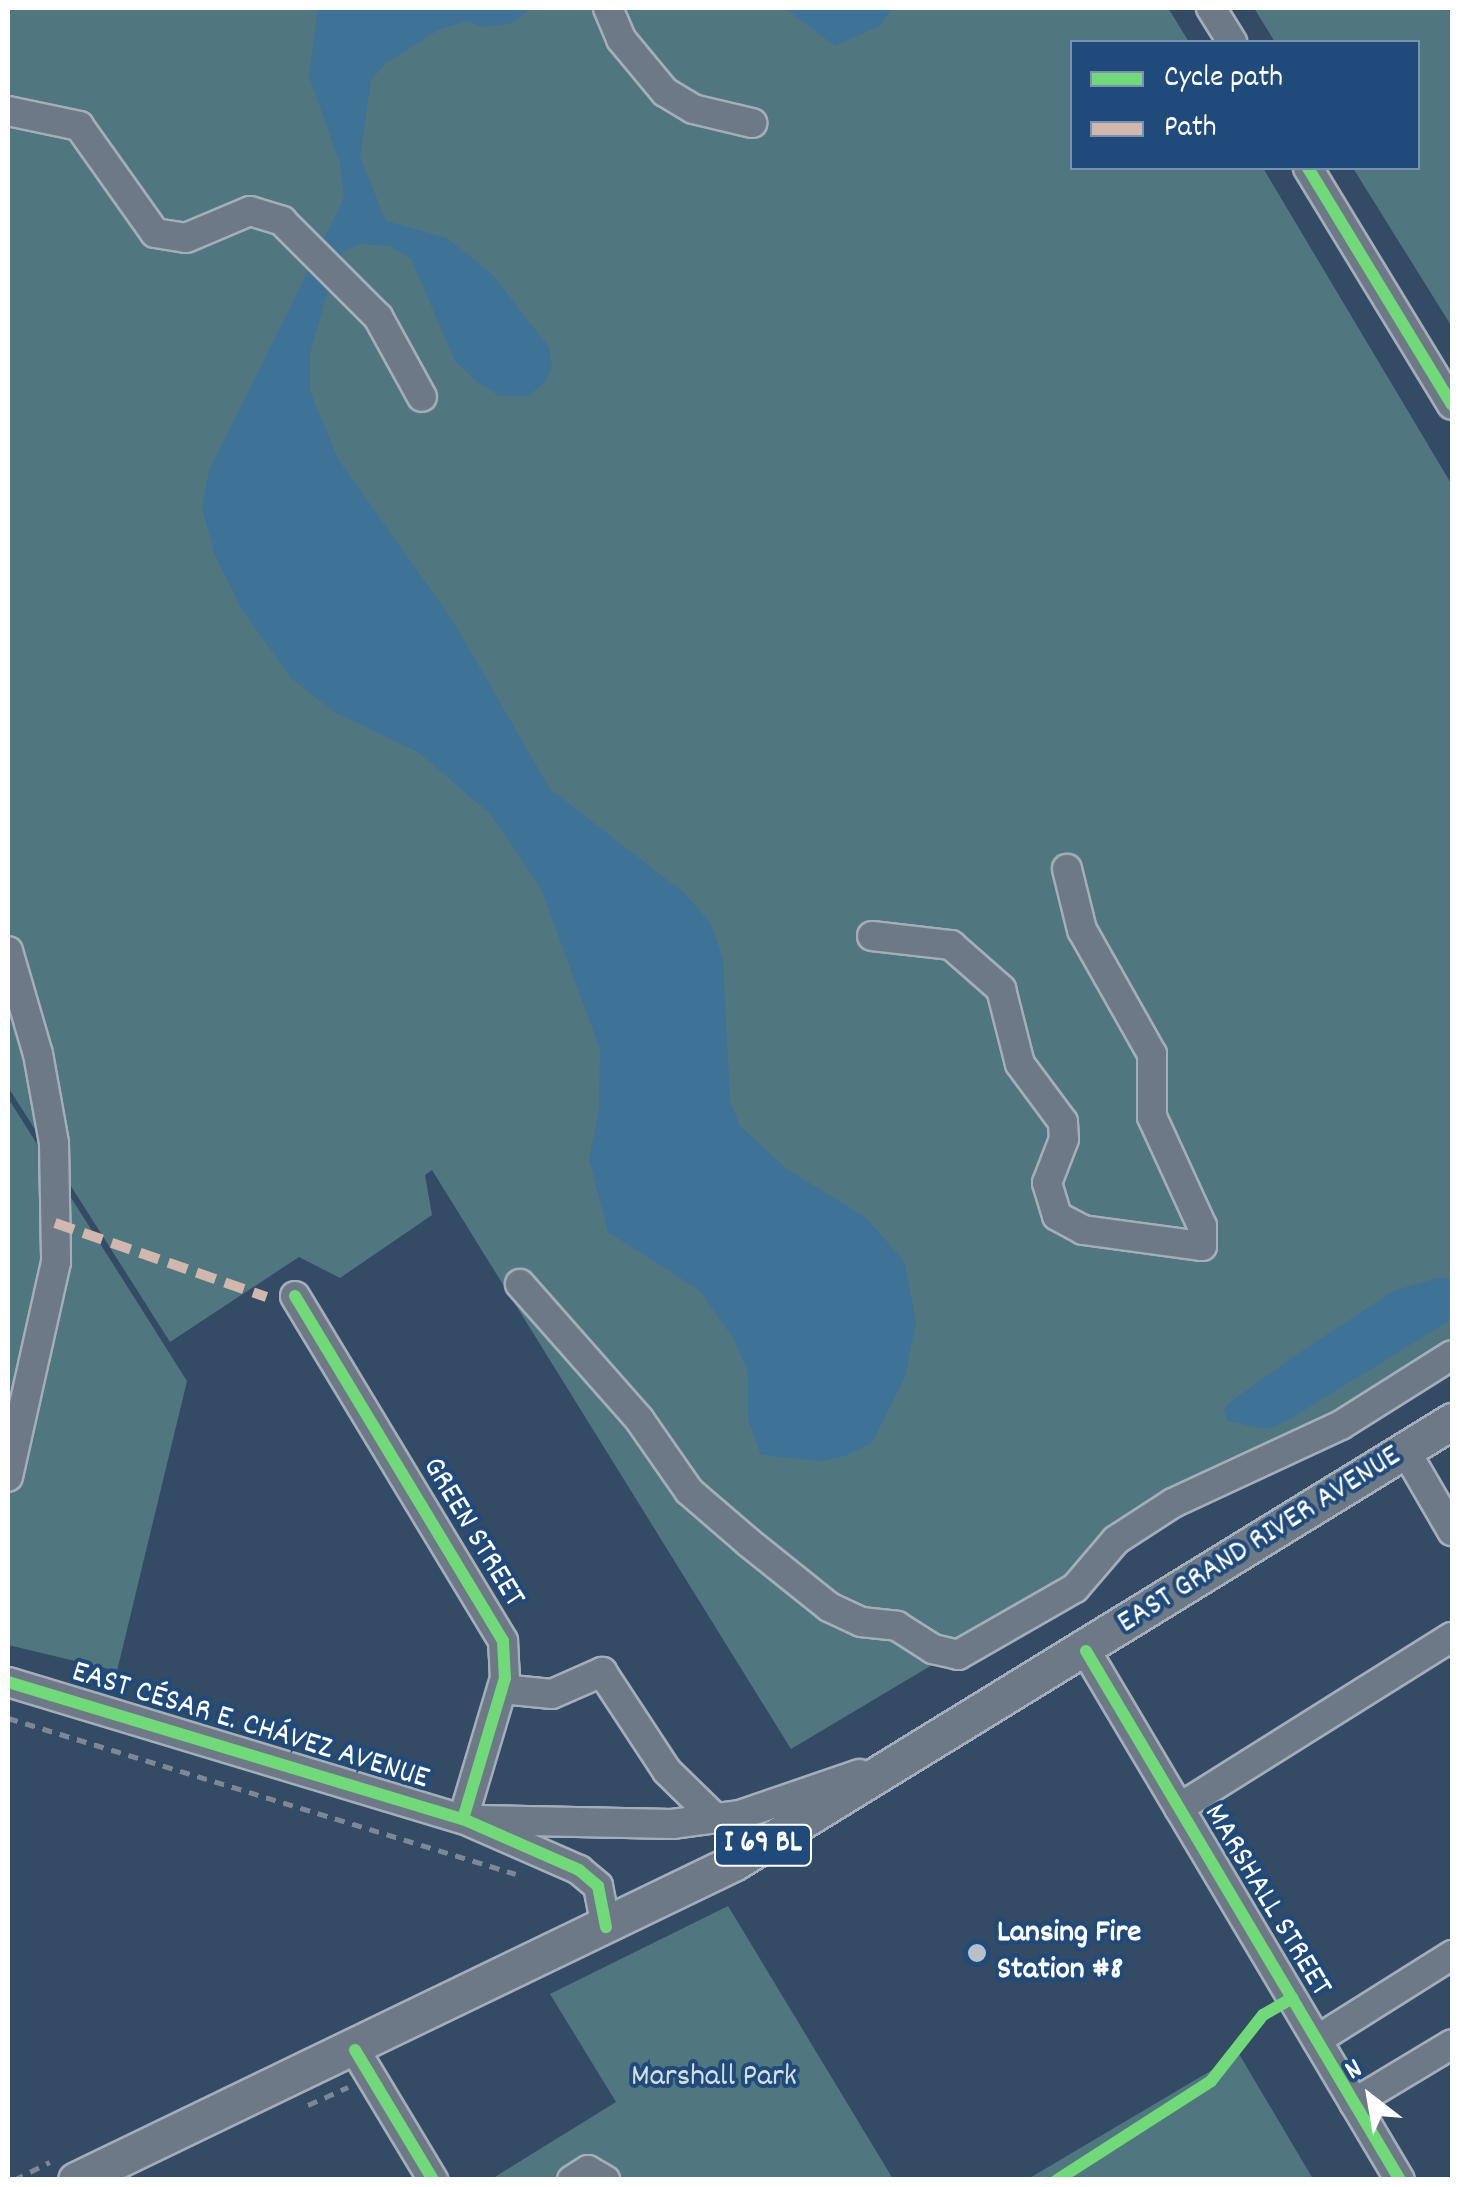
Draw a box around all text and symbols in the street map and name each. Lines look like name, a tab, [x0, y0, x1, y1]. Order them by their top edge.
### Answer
legend	[1070, 40, 1420, 170]
text: Cycle path	[1164, 58, 1283, 101]
text: Path	[1164, 108, 1217, 151]
street label: EAST GRAND RIVER AVENUE	[1111, 1438, 1409, 1644]
street label: GREEN STREET	[412, 1451, 532, 1615]
street label: EAST CÉSAR E. CHÁVEZ AVENUE	[67, 1654, 433, 1800]
street label: MARSHALL STREET	[1193, 1798, 1339, 2004]
road number: I 69 BL	[713, 1820, 813, 1870]
place label: Lansing Fire Station #8	[997, 1916, 1141, 1991]
marker: Lansing Fire Station #8	[966, 1942, 988, 1964]
north arrow	[1320, 2047, 1420, 2147]
text: N	[1338, 2051, 1371, 2092]
park label: Marshall Park	[631, 2059, 797, 2097]

